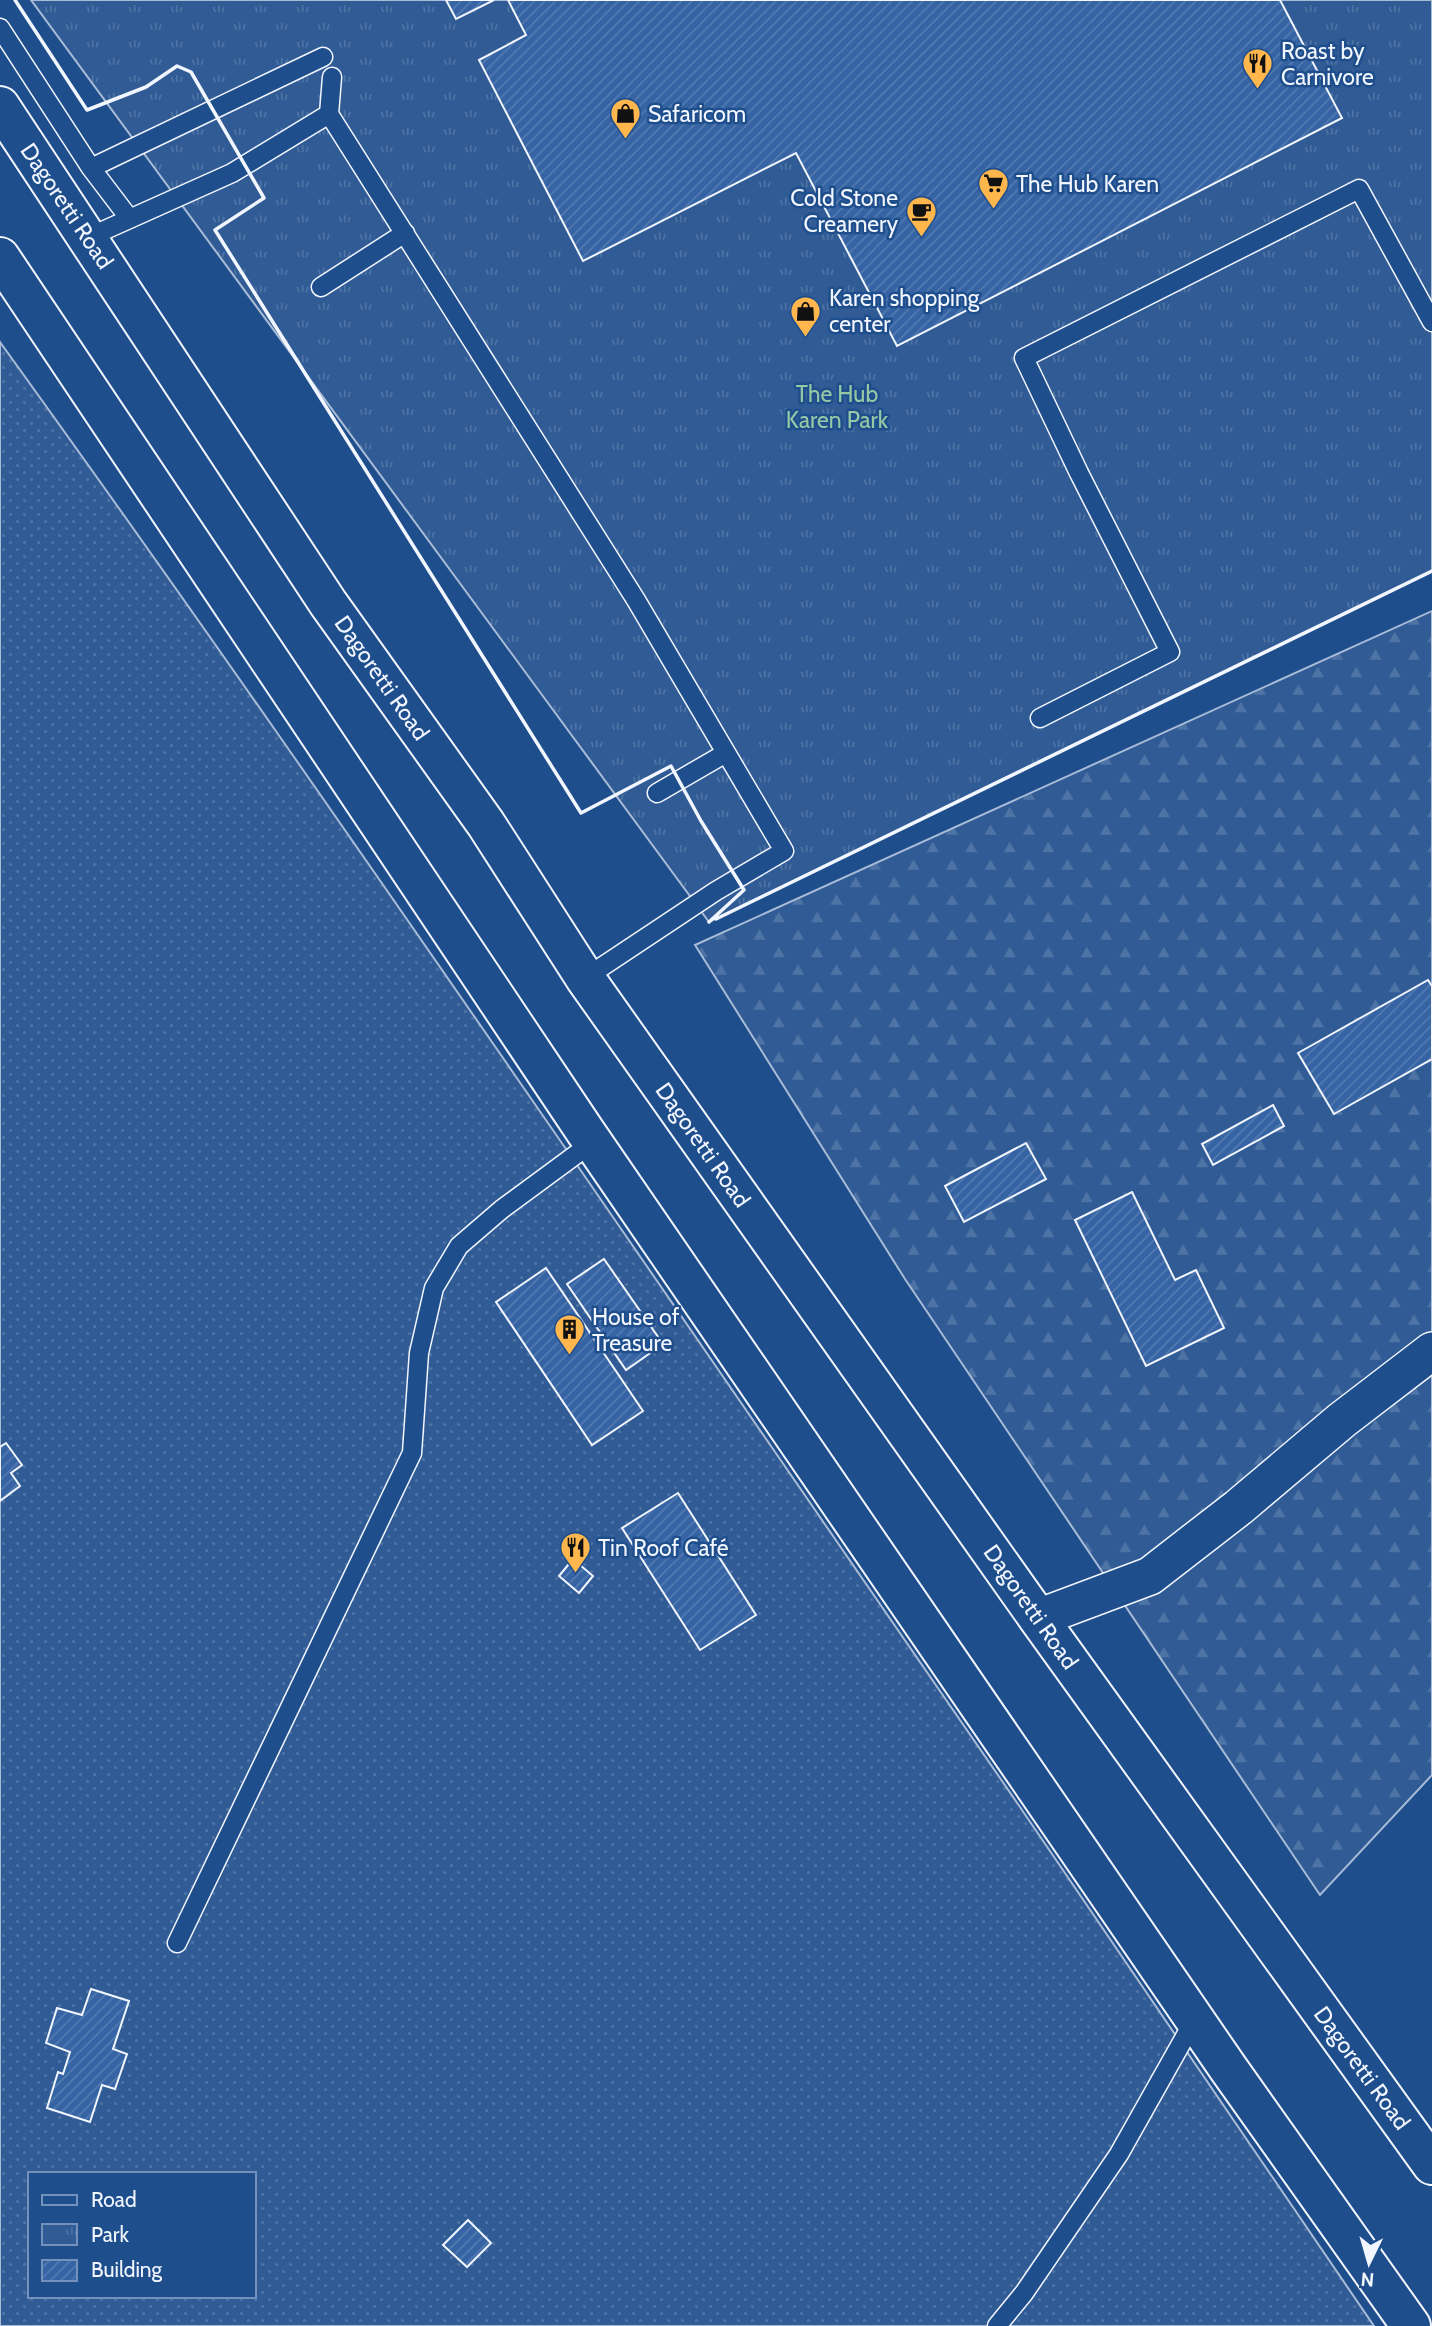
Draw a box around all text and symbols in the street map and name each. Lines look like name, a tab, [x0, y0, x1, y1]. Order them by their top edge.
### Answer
place label: Roast by Carnivore	[1281, 37, 1374, 91]
restaurant icon: Roast by Carnivore	[1241, 47, 1275, 91]
shop icon: Safaricom	[608, 97, 642, 141]
place label: Safaricom	[648, 100, 746, 128]
street label: Dagoretti Road	[15, 138, 119, 274]
supermarket icon: The Hub Karen	[976, 167, 1010, 211]
place label: The Hub Karen	[1016, 170, 1159, 198]
place label: Cold Stone Creamery	[790, 184, 898, 238]
cafe icon: Cold Stone Creamery	[904, 194, 938, 238]
place label: Karen shopping center	[829, 284, 980, 338]
shop icon: Karen shopping center	[789, 294, 823, 338]
park label: The Hub Karen Park	[786, 380, 889, 434]
street label: Dagoretti Road	[329, 610, 435, 746]
street label: Dagoretti Road	[650, 1077, 756, 1213]
place label: House of Treasure	[592, 1303, 680, 1357]
building icon: House of Treasure	[552, 1313, 586, 1357]
restaurant icon: Tin Roof Café	[558, 1531, 592, 1575]
place label: Tin Roof Café	[598, 1534, 729, 1562]
street label: Dagoretti Road	[978, 1539, 1084, 1675]
street label: Dagoretti Road	[1308, 2001, 1416, 2135]
legend	[28, 2172, 256, 2298]
text: Road	[91, 2187, 137, 2212]
text: Park	[91, 2222, 129, 2247]
north arrow	[1334, 2228, 1404, 2298]
text: Building	[91, 2257, 163, 2282]
text: N	[1360, 2267, 1375, 2291]

